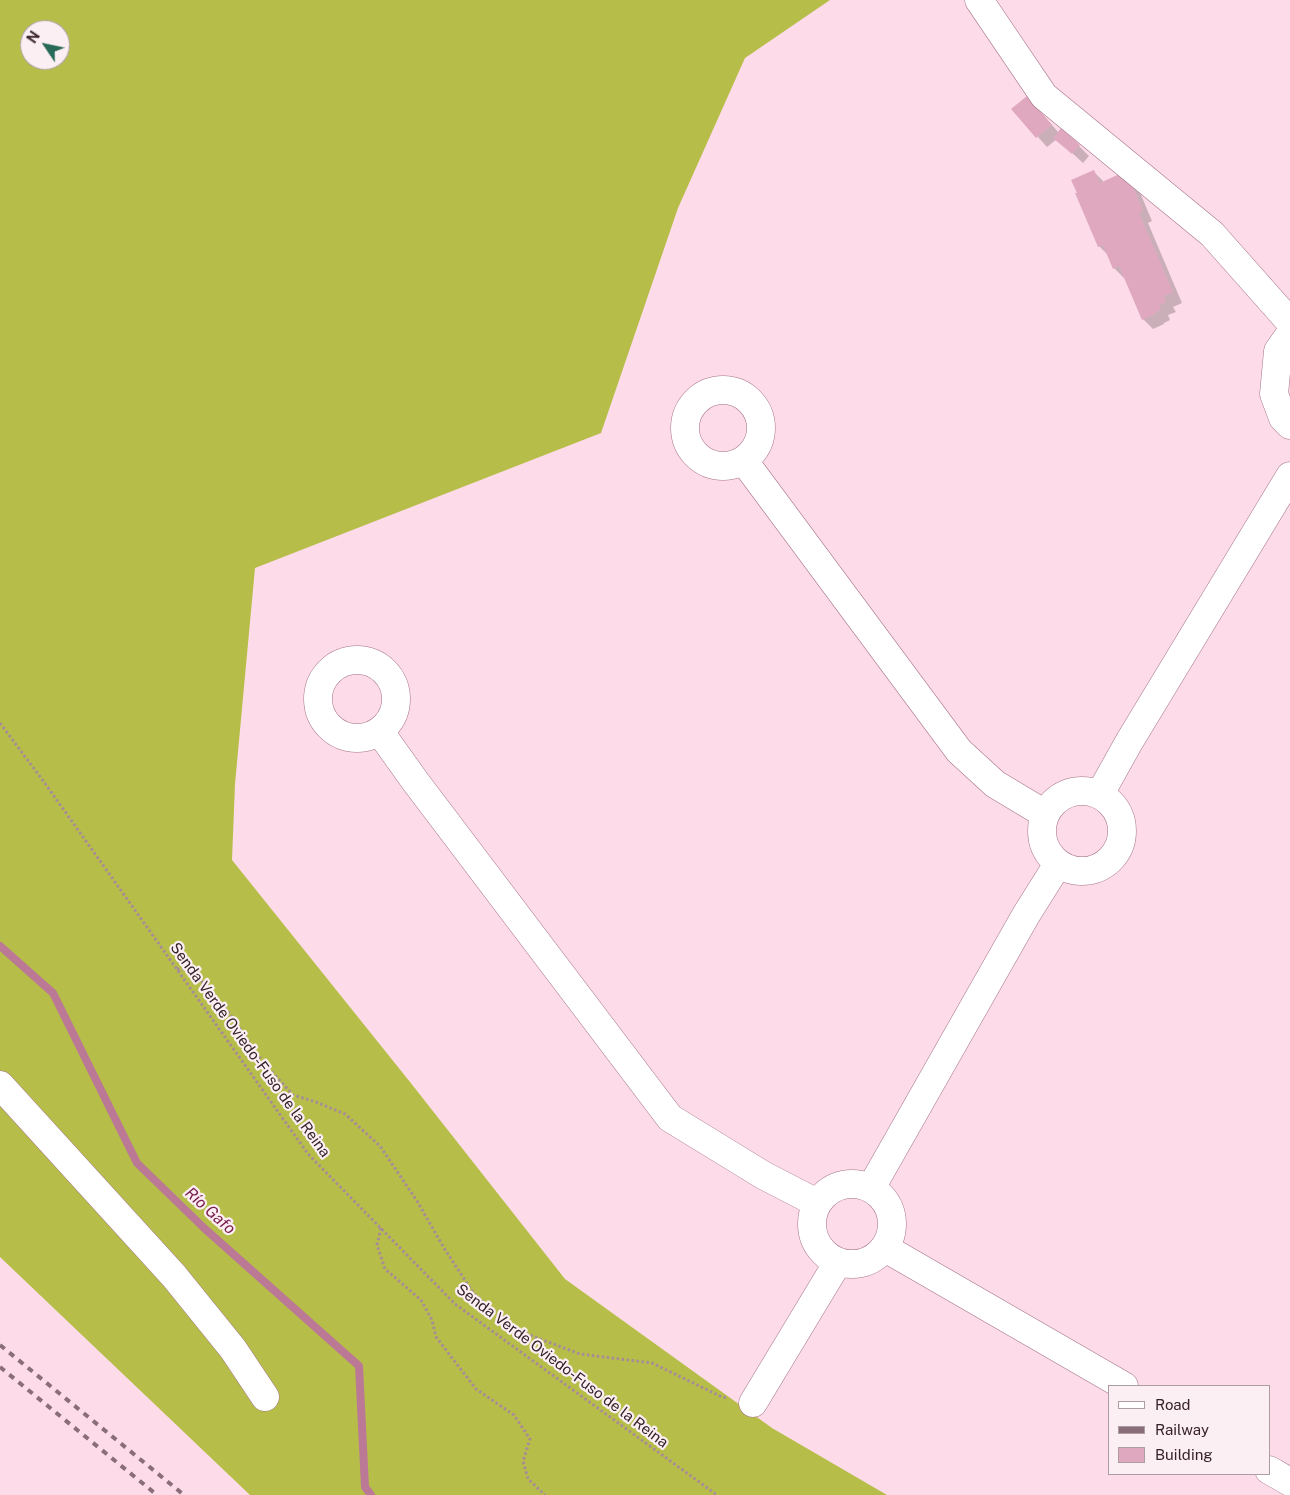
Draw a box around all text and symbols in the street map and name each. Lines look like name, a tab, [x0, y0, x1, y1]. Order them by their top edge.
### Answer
north arrow	[20, 20, 70, 70]
text: N	[24, 28, 43, 46]
street label: Senda Verde Oviedo-Fuso de la Reina	[166, 939, 334, 1161]
water label: Río Gafo	[181, 1183, 239, 1239]
street label: Senda Verde Oviedo-Fuso de la Reina	[452, 1280, 672, 1452]
legend	[1108, 1385, 1270, 1475]
text: Road	[1155, 1396, 1191, 1413]
text: Railway	[1155, 1421, 1209, 1438]
text: Building	[1155, 1446, 1213, 1463]

